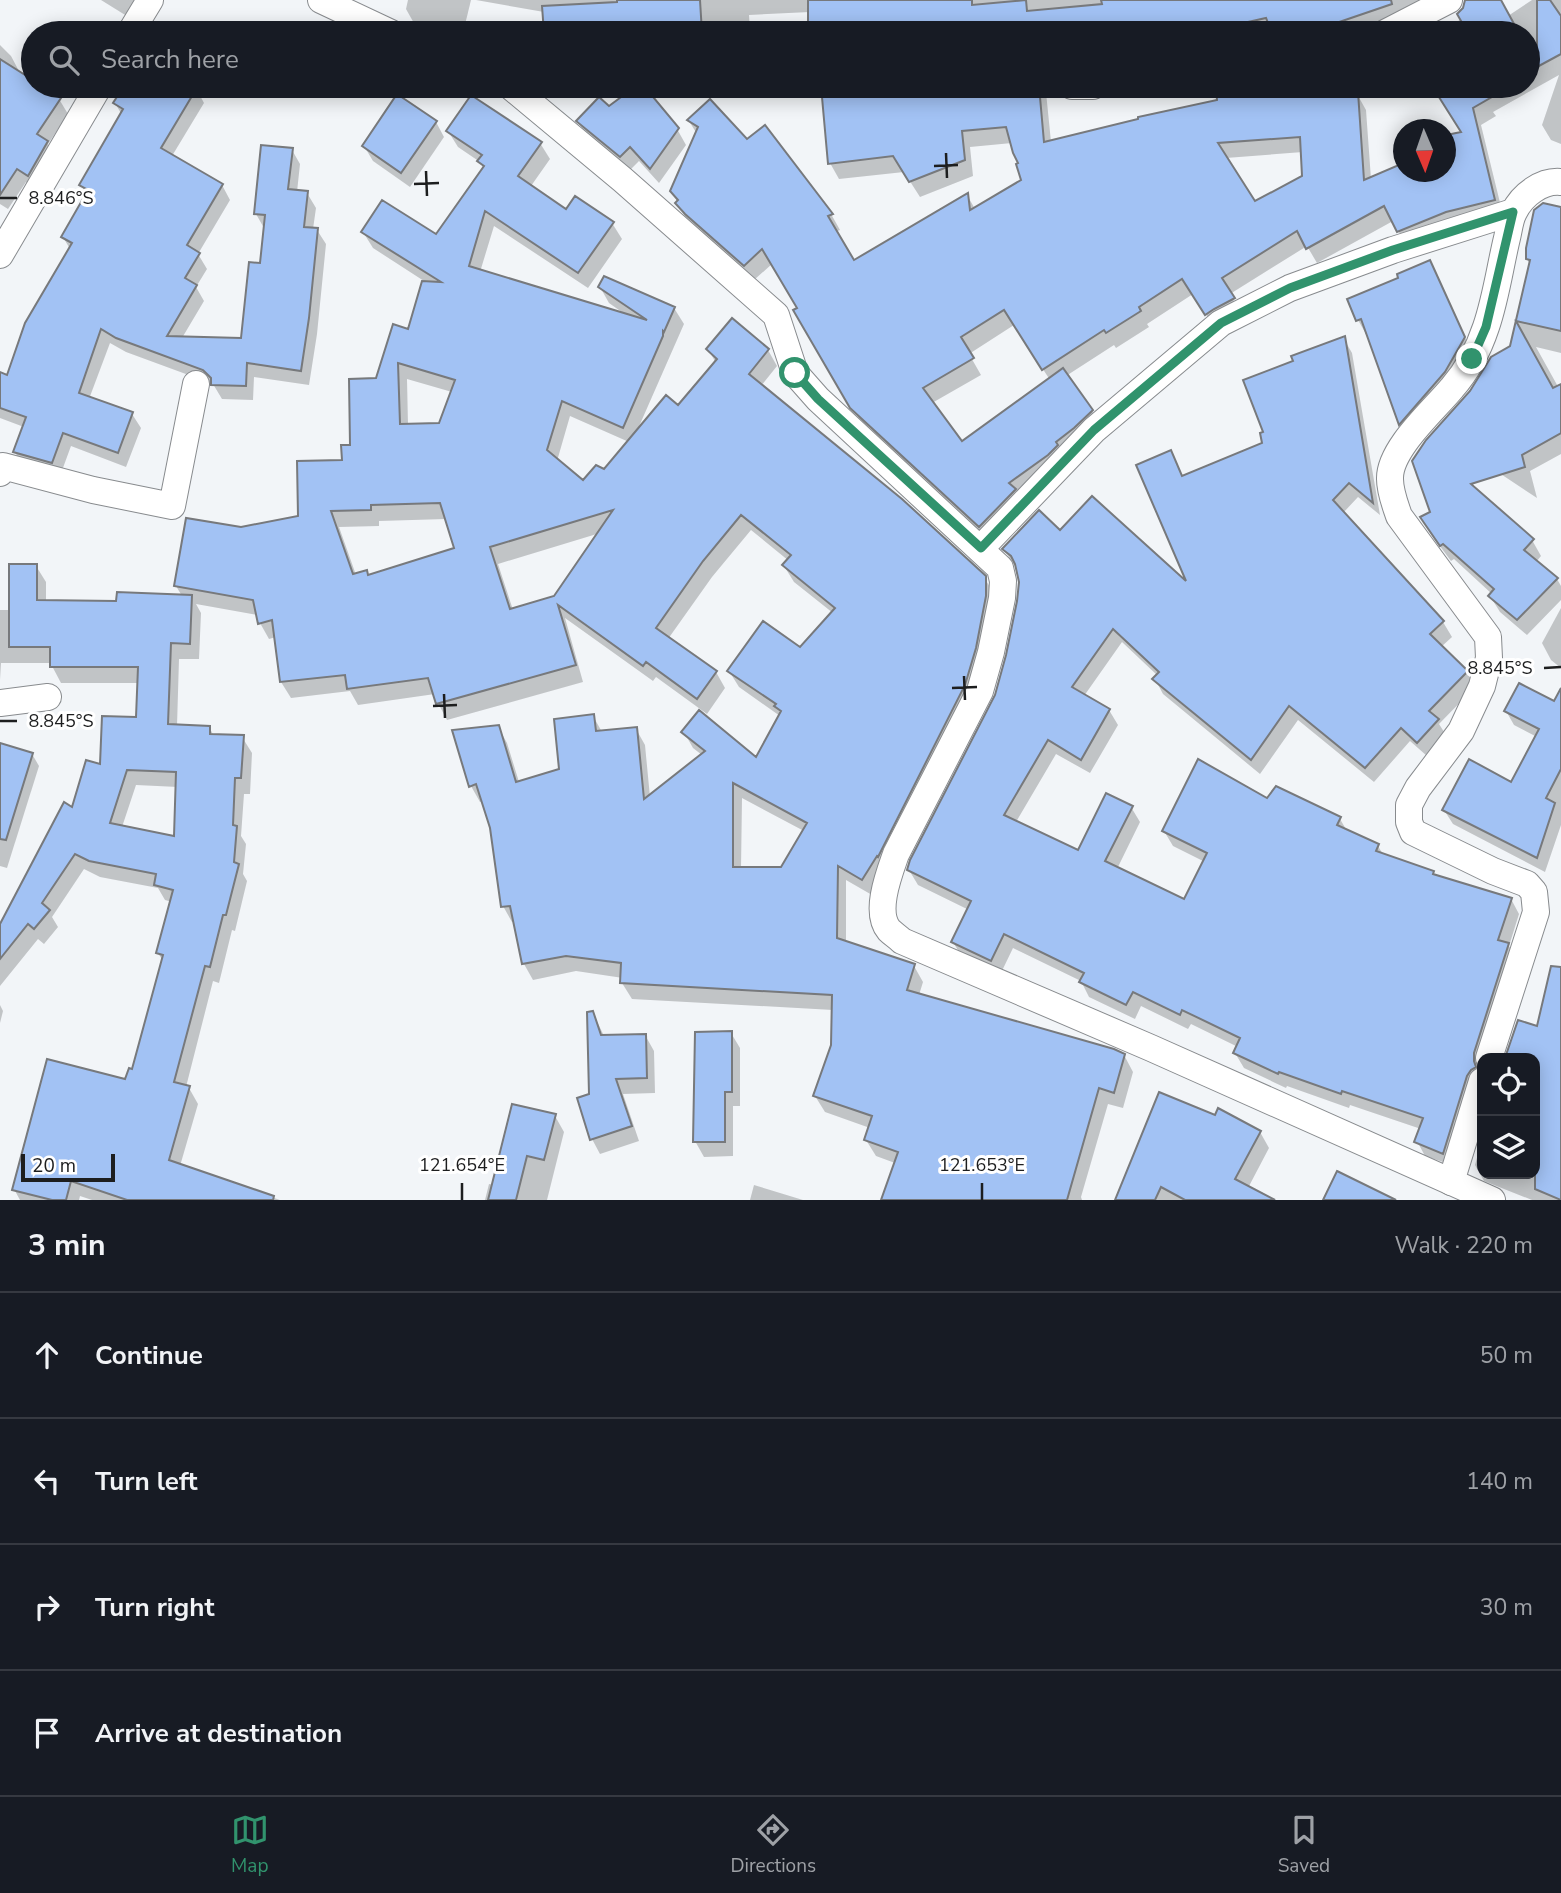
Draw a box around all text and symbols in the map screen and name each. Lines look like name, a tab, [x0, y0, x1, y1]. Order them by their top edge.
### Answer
search box	[21, 21, 1540, 98]
icon: search	[45, 41, 83, 79]
text: Search here	[101, 42, 239, 77]
north arrow	[1393, 119, 1456, 182]
text: 8.846°S	[28, 186, 94, 210]
route end	[1456, 343, 1487, 374]
route start	[779, 357, 810, 388]
text: 8.845°S	[1467, 656, 1533, 680]
text: 8.845°S	[28, 709, 94, 733]
map controls	[1477, 1053, 1540, 1179]
button: locate	[1477, 1053, 1540, 1116]
button: layers	[1477, 1116, 1540, 1179]
scale bar	[21, 1151, 116, 1183]
text: 20 m	[32, 1153, 76, 1179]
text: 121.654°E	[419, 1153, 505, 1177]
text: 121.653°E	[939, 1153, 1025, 1177]
text: 3 min	[28, 1225, 106, 1266]
text: Walk · 220 m	[1394, 1230, 1533, 1261]
icon: ahead	[28, 1336, 66, 1374]
text: Continue	[95, 1338, 203, 1373]
text: 50 m	[1480, 1340, 1533, 1371]
icon: left	[28, 1462, 66, 1500]
text: Turn left	[95, 1464, 198, 1499]
text: 140 m	[1466, 1466, 1533, 1497]
icon: right	[28, 1588, 66, 1626]
text: Turn right	[95, 1590, 214, 1625]
text: 30 m	[1480, 1592, 1533, 1623]
icon: arrive	[28, 1714, 66, 1752]
text: Arrive at destination	[95, 1716, 342, 1751]
tab: Map	[231, 1811, 269, 1879]
tab: Directions	[730, 1811, 816, 1879]
tab: Saved	[1278, 1811, 1330, 1879]

